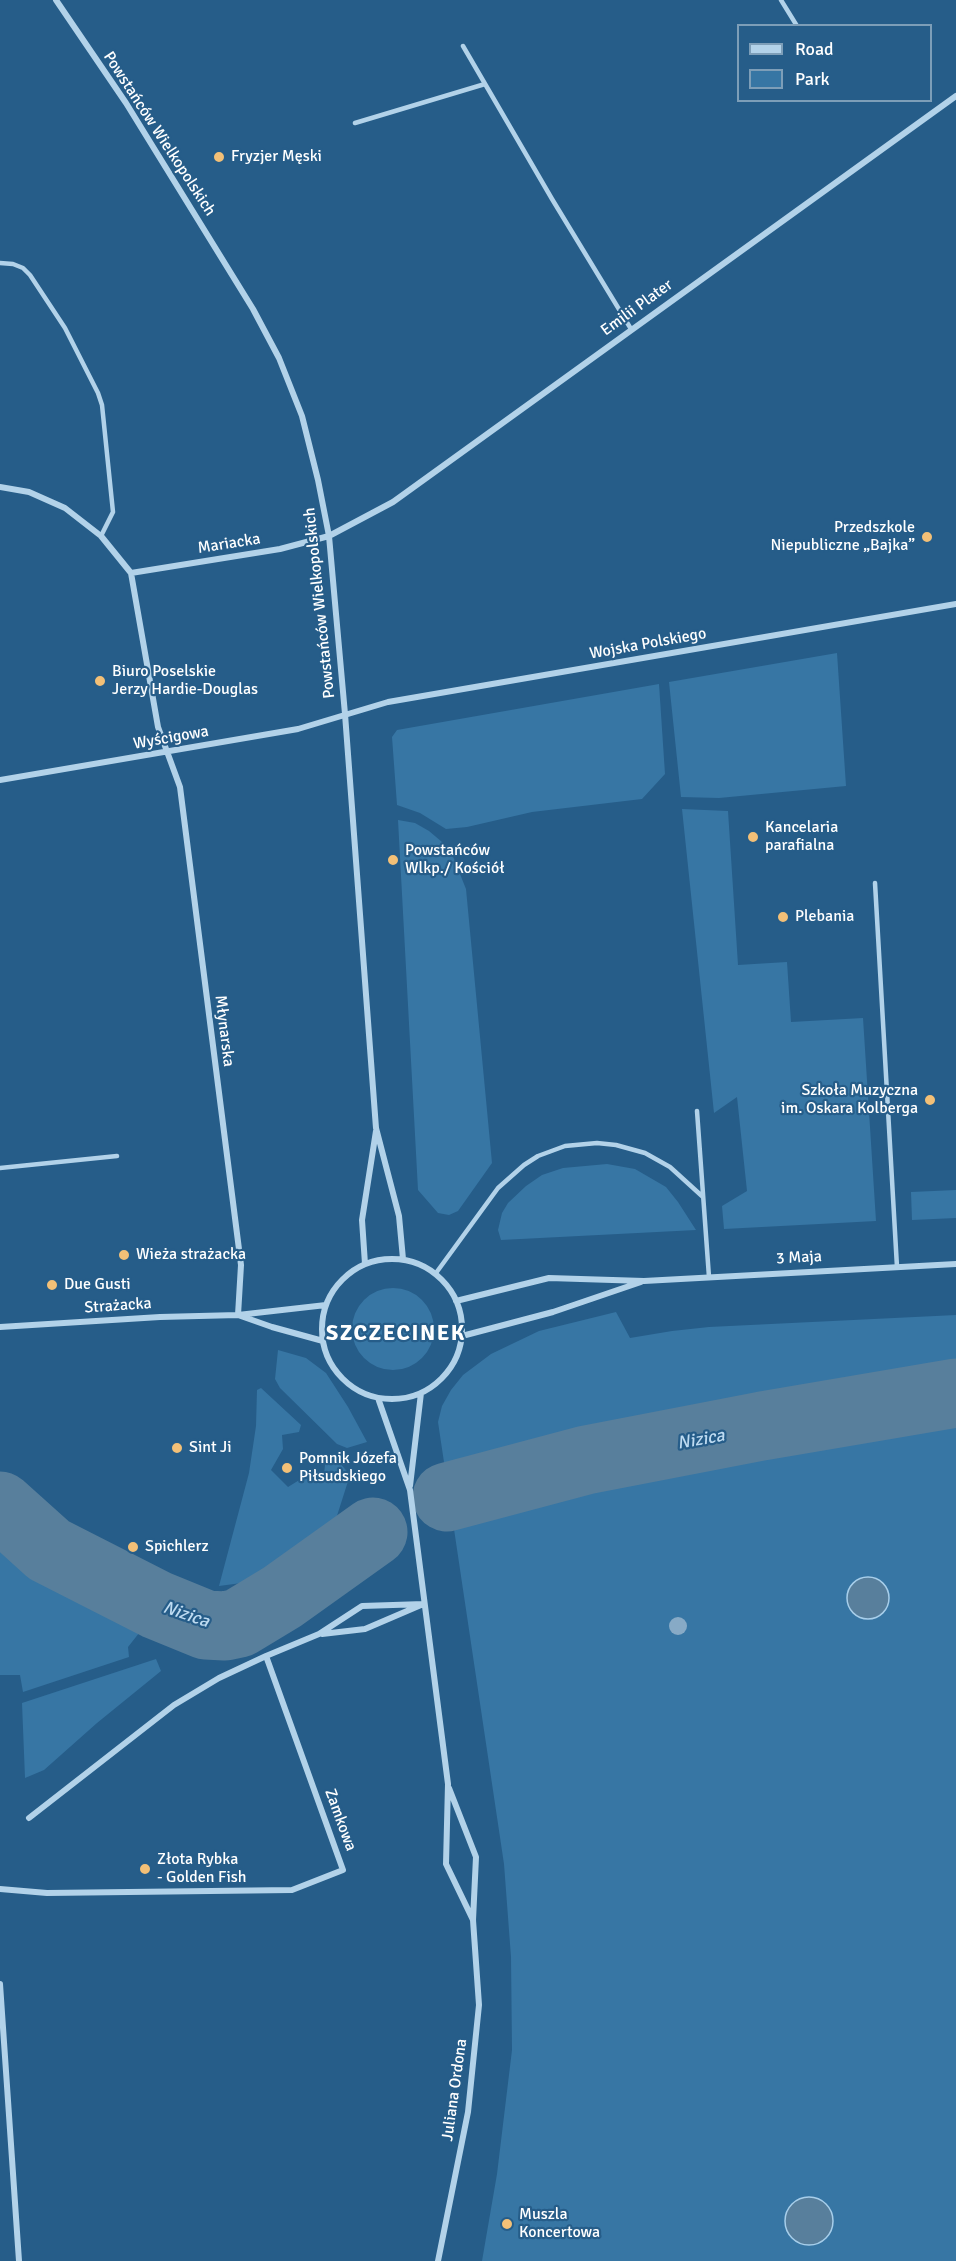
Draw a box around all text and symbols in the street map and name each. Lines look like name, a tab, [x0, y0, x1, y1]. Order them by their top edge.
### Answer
legend	[737, 24, 932, 102]
text: Road	[795, 38, 834, 60]
street label: Powstańców Wielkopolskich	[99, 48, 219, 220]
text: Park	[795, 68, 830, 90]
place label: Fryzjer Męski	[231, 147, 322, 167]
marker: Fryzjer Męski	[212, 150, 226, 164]
street label: Emilii Plater	[597, 276, 677, 340]
street label: Powstańców Wielkopolskich	[300, 506, 340, 700]
place label: Przedszkole Niepubliczne „Bajka”	[770, 518, 915, 556]
street label: Mariacka	[196, 530, 262, 558]
marker: Przedszkole Niepubliczne „Bajka”	[920, 530, 934, 544]
street label: Wojska Polskiego	[588, 624, 708, 664]
place label: Biuro Poselskie Jerzy Hardie-Douglas	[112, 662, 258, 700]
marker: Biuro Poselskie Jerzy Hardie-Douglas	[93, 674, 107, 688]
street label: Wyścigowa	[132, 722, 210, 754]
place label: Kancelaria parafialna	[765, 818, 838, 856]
marker: Kancelaria parafialna	[746, 830, 760, 844]
place label: Powstańców Wlkp./ Kościół	[405, 841, 505, 879]
marker: Powstańców Wlkp./ Kościół	[386, 853, 400, 867]
place label: Plebania	[795, 907, 854, 927]
marker: Plebania	[776, 910, 790, 924]
street label: Młynarska	[210, 994, 238, 1068]
place label: Szkoła Muzyczna im. Oskara Kolberga	[781, 1081, 918, 1119]
marker: Szkoła Muzyczna im. Oskara Kolberga	[923, 1093, 937, 1107]
place label: Wieża strażacka	[136, 1245, 246, 1265]
street label: 3 Maja	[776, 1247, 822, 1269]
marker: Wieża strażacka	[117, 1248, 131, 1262]
place label: Due Gusti	[64, 1275, 131, 1295]
marker: Due Gusti	[45, 1278, 59, 1292]
street label: Strażacka	[84, 1294, 152, 1318]
district label: SZCZECINEK	[326, 1321, 466, 1347]
water label: Nizica	[676, 1425, 726, 1455]
place label: Sint Ji	[189, 1438, 232, 1458]
marker: Sint Ji	[170, 1441, 184, 1455]
place label: Pomnik Józefa Piłsudskiego	[299, 1449, 397, 1487]
marker: Pomnik Józefa Piłsudskiego	[280, 1461, 294, 1475]
place label: Spichlerz	[145, 1537, 209, 1557]
marker: Spichlerz	[126, 1540, 140, 1554]
water label: Nizica	[160, 1597, 212, 1633]
street label: Zamkowa	[320, 1786, 360, 1854]
place label: Złota Rybka - Golden Fish	[157, 1850, 246, 1888]
marker: Złota Rybka - Golden Fish	[138, 1862, 152, 1876]
street label: Juliana Ordona	[438, 2038, 472, 2142]
place label: Muszla Koncertowa	[519, 2205, 600, 2243]
marker: Muszla Koncertowa	[500, 2217, 514, 2231]

